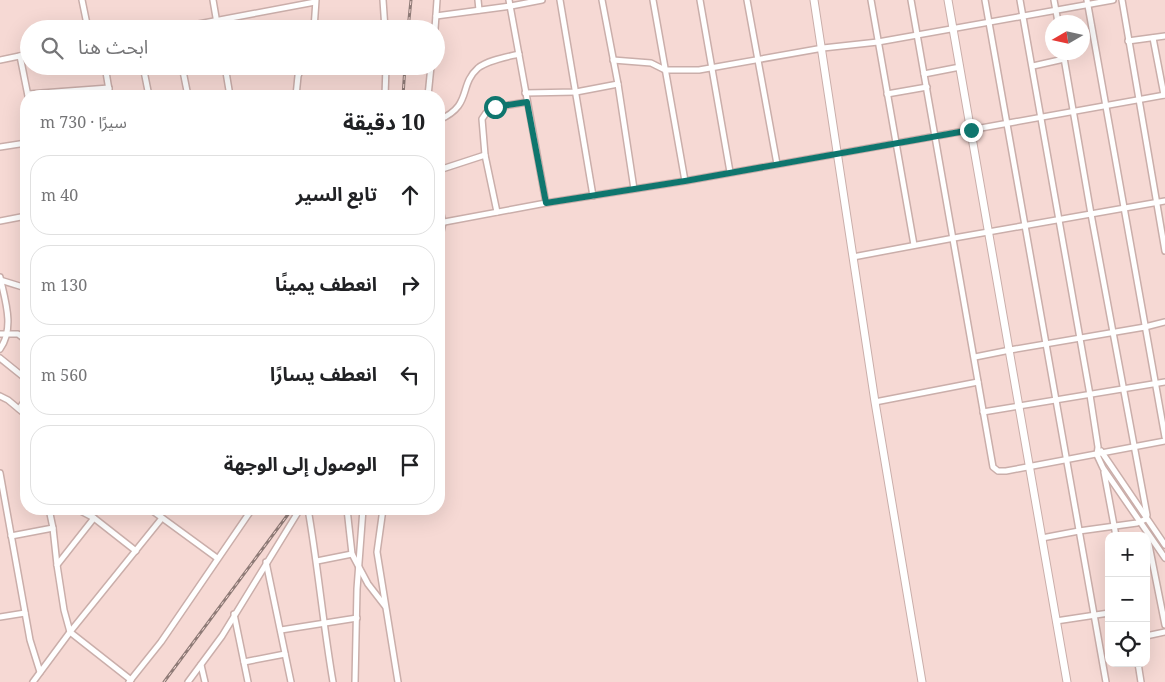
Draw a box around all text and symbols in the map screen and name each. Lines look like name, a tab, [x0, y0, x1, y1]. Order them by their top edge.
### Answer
north arrow	[1045, 15, 1090, 60]
search box	[20, 20, 445, 75]
icon: search	[38, 34, 66, 62]
text: ابحث هنا	[78, 34, 148, 60]
route start	[484, 96, 507, 119]
text: 10 دقيقة	[343, 108, 425, 136]
text: سيرًا · 730 m	[40, 111, 127, 133]
route end	[960, 119, 983, 142]
text: تابع السير	[296, 181, 377, 207]
icon: ahead	[396, 181, 424, 209]
text: 40 m	[41, 184, 78, 206]
text: انعطف يمينًا	[275, 271, 377, 297]
icon: right	[396, 271, 424, 299]
text: 130 m	[41, 274, 87, 296]
text: انعطف يسارًا	[270, 361, 377, 387]
icon: left	[396, 361, 424, 389]
text: 560 m	[41, 364, 87, 386]
text: الوصول إلى الوجهة	[224, 451, 377, 477]
icon: arrive	[396, 451, 424, 479]
map controls	[1105, 532, 1150, 667]
button: +	[1105, 532, 1150, 577]
button: −	[1105, 577, 1150, 622]
button: locate	[1105, 622, 1150, 667]

